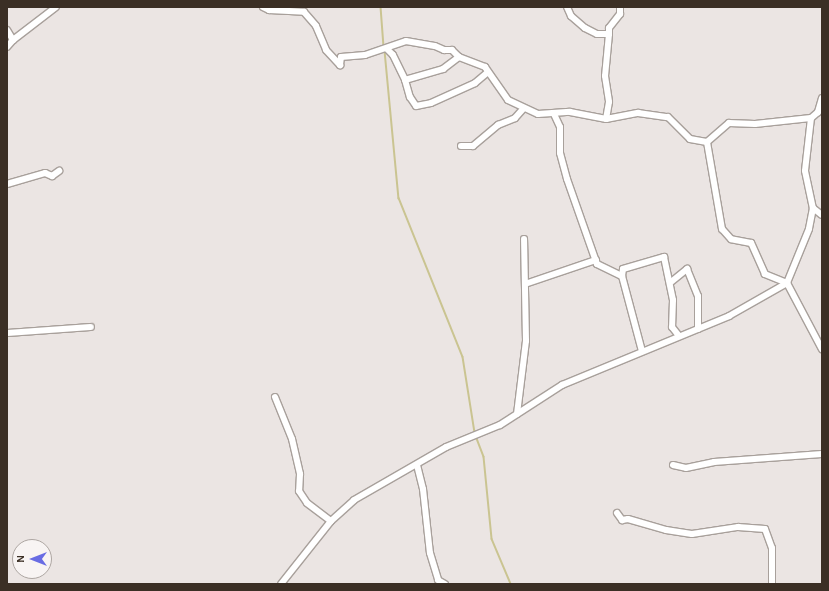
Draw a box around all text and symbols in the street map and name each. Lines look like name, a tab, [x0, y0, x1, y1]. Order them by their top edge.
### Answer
north arrow	[12, 539, 52, 579]
text: N	[15, 555, 26, 563]

